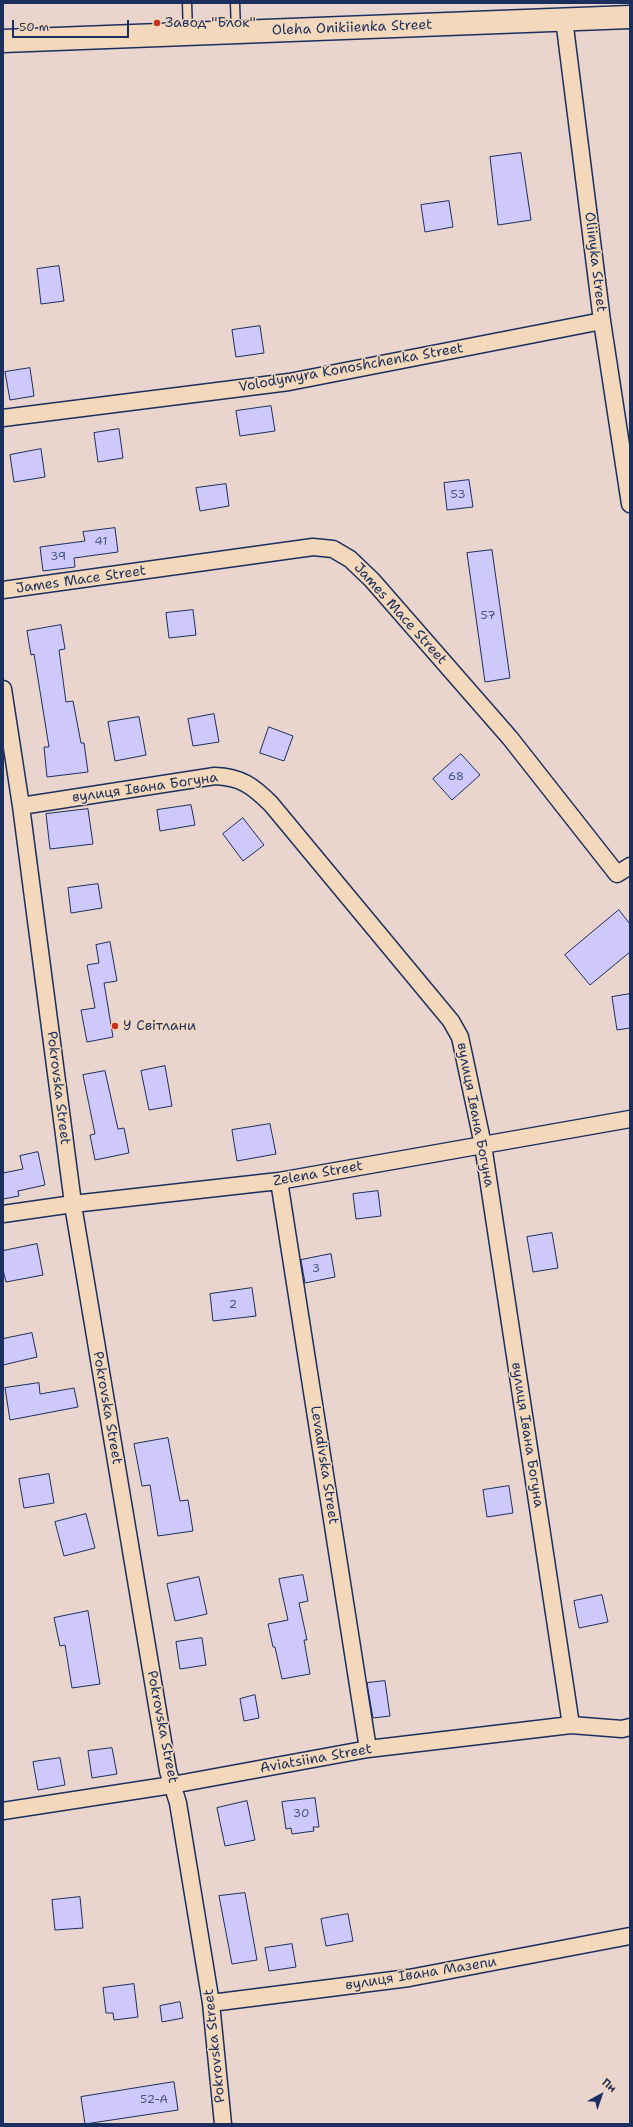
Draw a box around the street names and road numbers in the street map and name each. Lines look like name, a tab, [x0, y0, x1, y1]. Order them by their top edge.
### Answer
street label: Oleha Onikiienka Street	[272, 17, 432, 39]
street label: Oliinyka Street	[581, 211, 609, 313]
street label: Volodymyra Konoshchenka Street	[237, 340, 465, 396]
street label: James Mace Street	[350, 560, 450, 668]
street label: James Mace Street	[15, 563, 147, 597]
street label: вулиця Івана Богуна	[71, 769, 219, 807]
street label: Pokrovska Street	[43, 1030, 73, 1146]
street label: вулиця Івана Богуна	[453, 1041, 497, 1189]
street label: Zelena Street	[272, 1158, 364, 1190]
street label: Pokrovska Street	[89, 1350, 125, 1466]
street label: вулиця Івана Богуна	[507, 1361, 547, 1509]
street label: Levadivska Street	[306, 1404, 342, 1526]
street label: Pokrovska Street	[143, 1669, 181, 1785]
street label: Aviatsiina Street	[259, 1741, 373, 1777]
street label: вулиця Івана Мазепи	[344, 1954, 498, 1994]
street label: Pokrovska Street	[201, 1988, 229, 2104]

